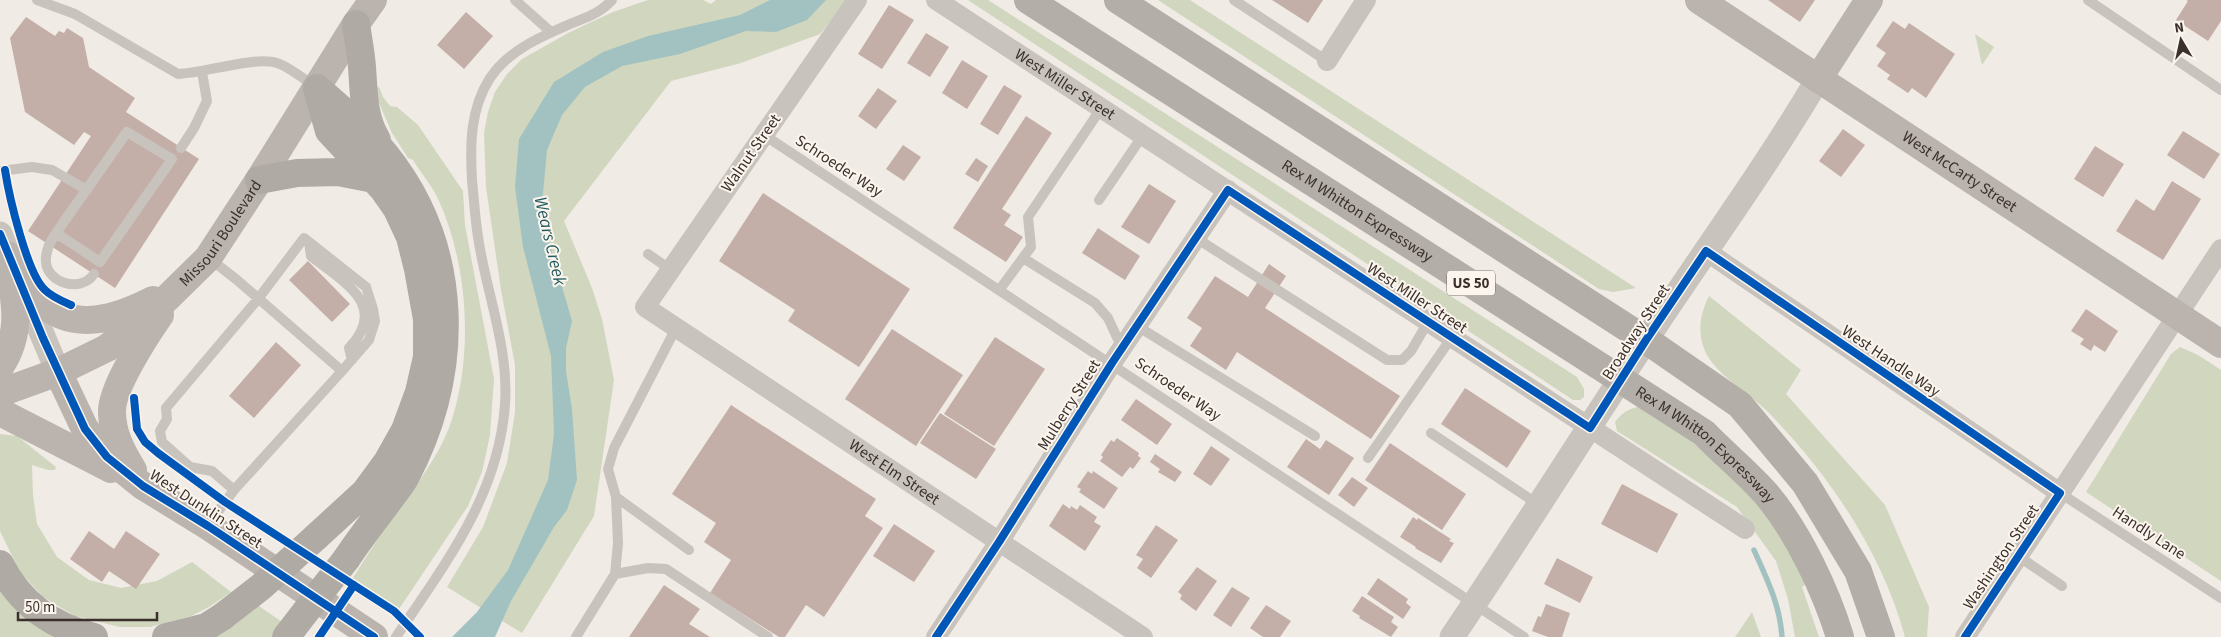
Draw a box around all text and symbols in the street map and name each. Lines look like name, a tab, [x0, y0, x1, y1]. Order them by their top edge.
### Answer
north arrow	[2156, 15, 2206, 65]
text: N	[2173, 18, 2185, 39]
street label: West Miller Street	[1010, 43, 1120, 126]
street label: Walnut Street	[716, 109, 786, 196]
street label: West McCarty Street	[1898, 126, 2022, 218]
street label: Schroeder Way	[791, 130, 887, 203]
street label: Rex M Whitton Expressway	[1277, 154, 1438, 268]
street label: Missouri Boulevard	[174, 176, 267, 291]
water label: Wears Creek	[528, 194, 572, 288]
street label: West Miller Street	[1362, 257, 1472, 339]
road number: US 50	[1447, 270, 1495, 296]
street label: Broadway Street	[1597, 279, 1676, 384]
street label: West Handle Way	[1837, 320, 1945, 402]
street label: Schroeder Way	[1130, 352, 1226, 426]
street label: Mulberry Street	[1032, 355, 1106, 455]
street label: Rex M Whitton Expressway	[1631, 381, 1781, 508]
street label: West Elm Street	[844, 434, 944, 511]
street label: West Dunklin Street	[145, 464, 267, 554]
street label: Washington Street	[1958, 500, 2045, 614]
street label: Handly Lane	[2108, 501, 2190, 565]
scale bar	[18, 590, 156, 622]
text: 50 m	[25, 597, 55, 618]

